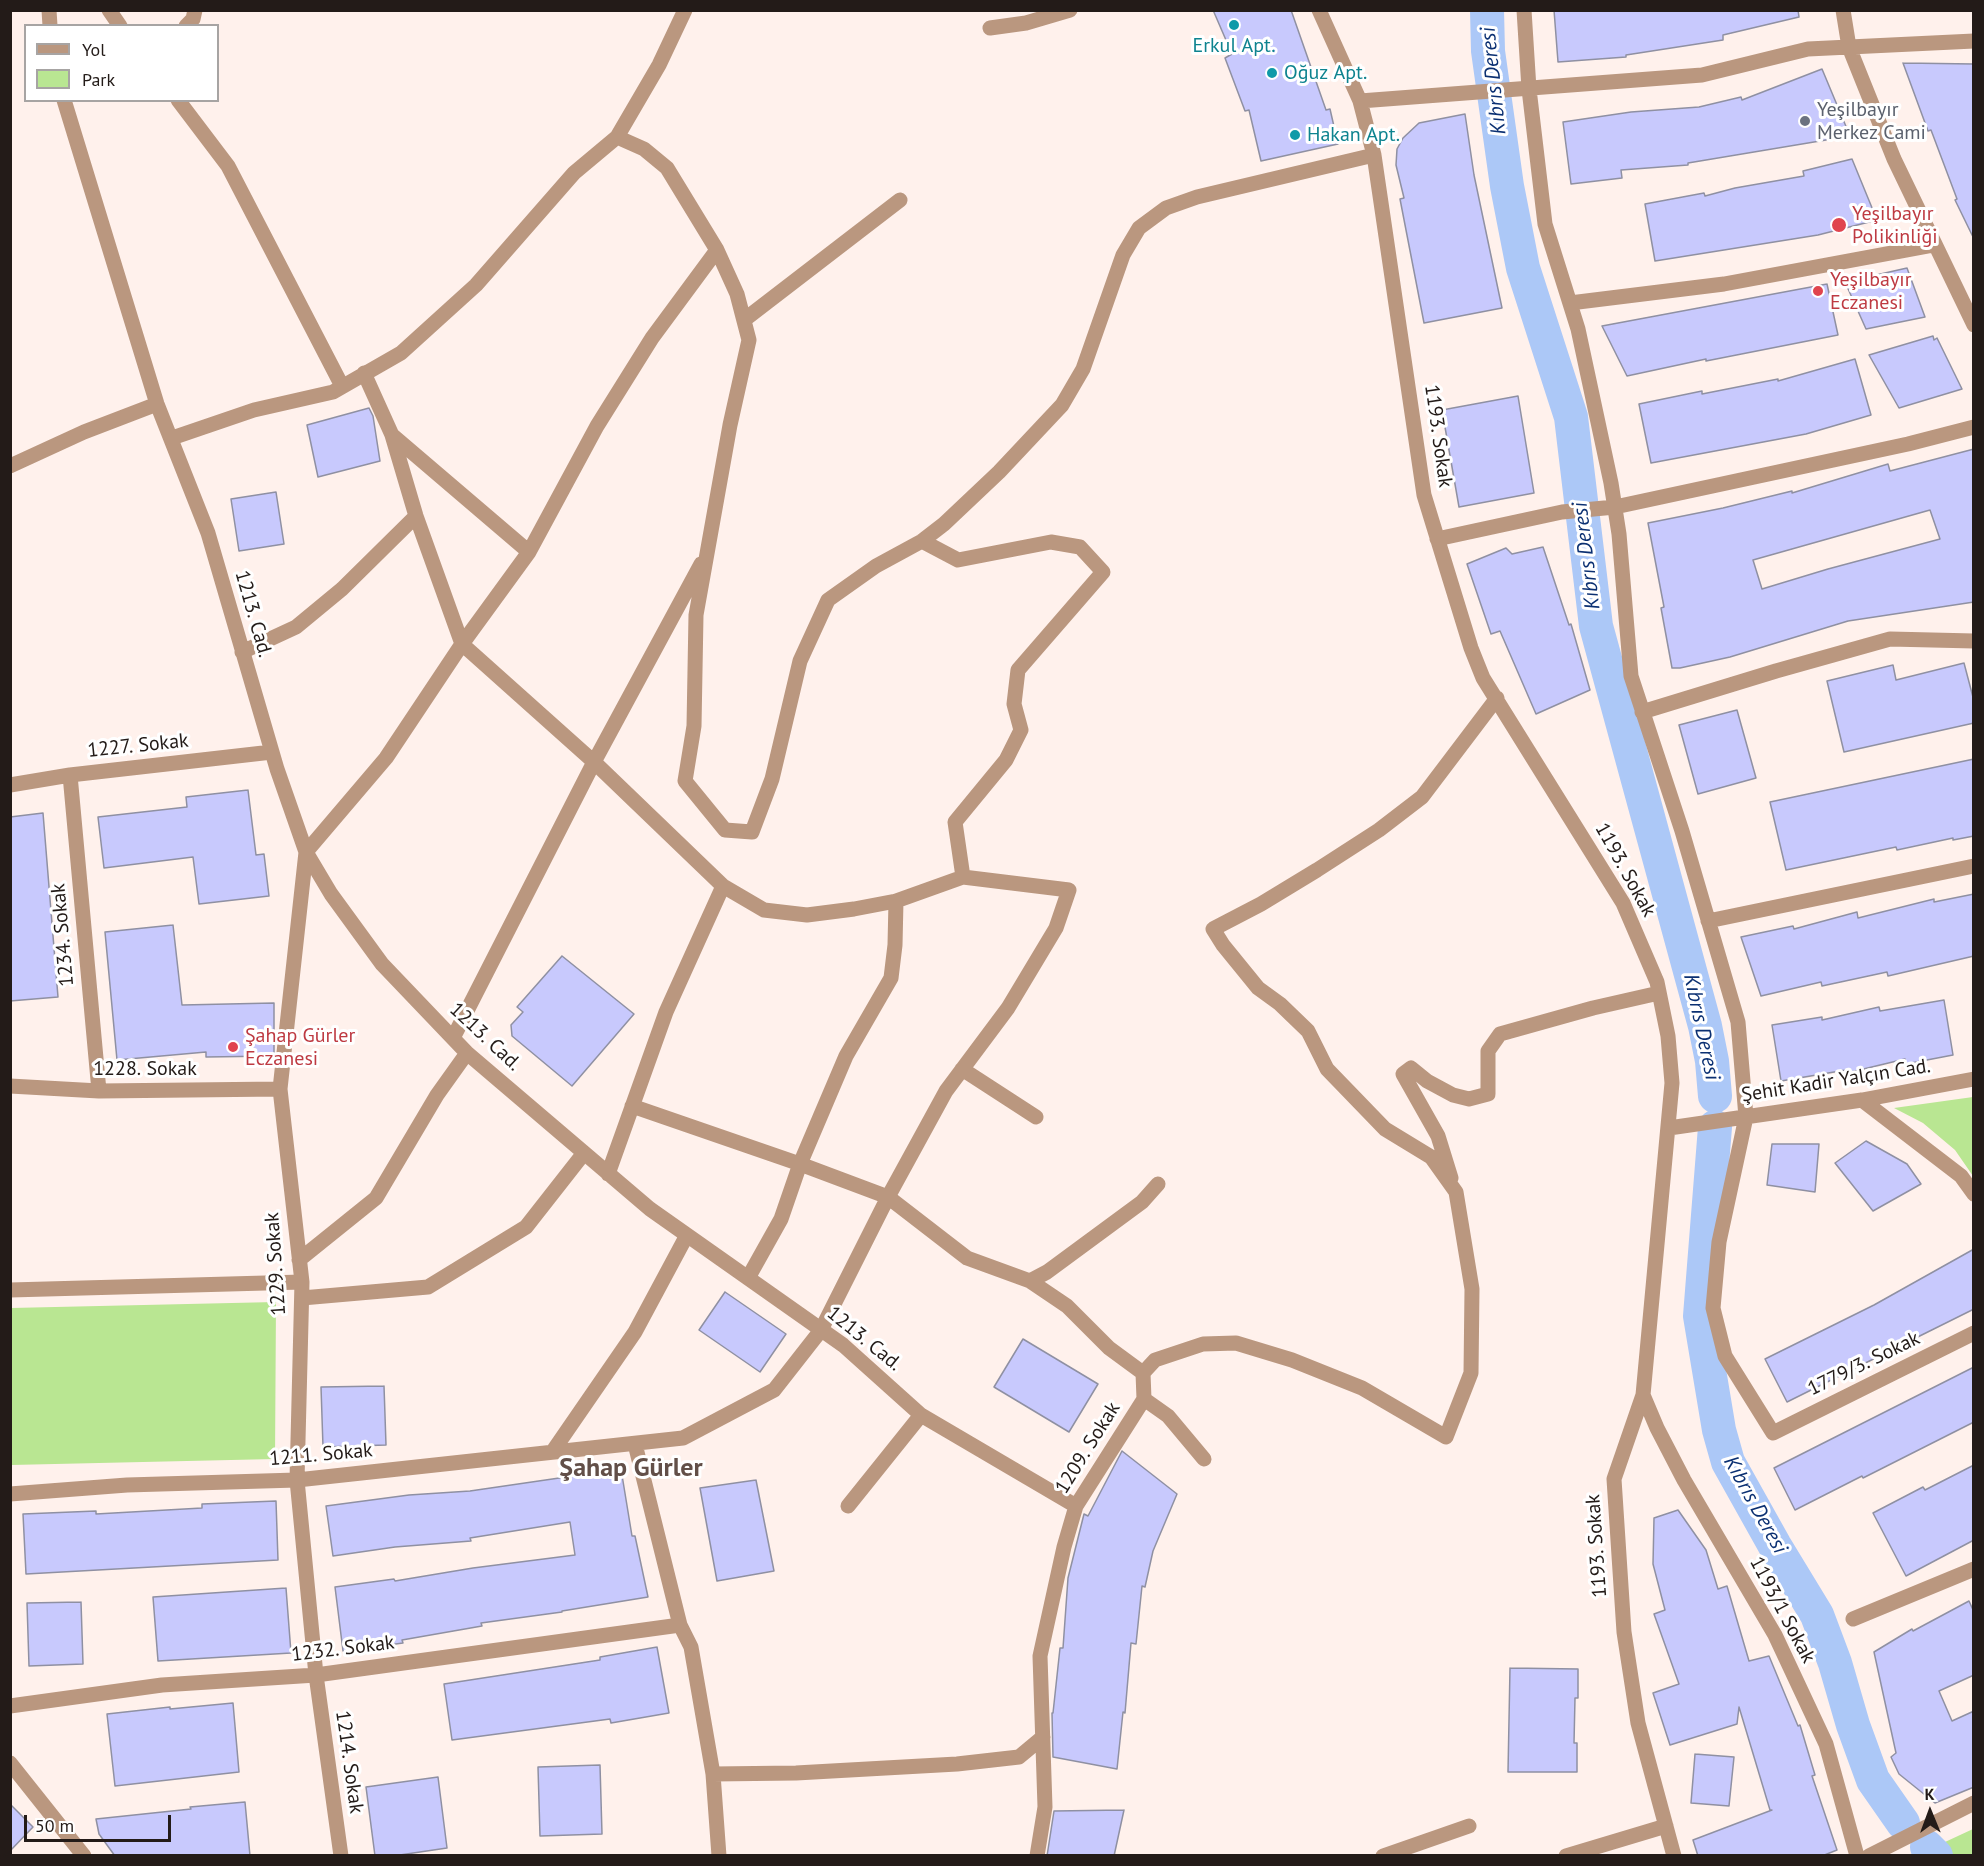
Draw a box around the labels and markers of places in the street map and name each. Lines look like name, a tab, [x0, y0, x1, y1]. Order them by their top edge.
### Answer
marker: Erkul Apt.	[1227, 18, 1241, 32]
place label: Erkul Apt.	[1193, 34, 1275, 58]
place label: Oğuz Apt.	[1284, 61, 1367, 85]
marker: Oğuz Apt.	[1265, 66, 1279, 80]
place label: Yeşilbayır Merkez Cami	[1817, 98, 1926, 145]
marker: Yeşilbayır Merkez Cami	[1798, 114, 1812, 128]
place label: Hakan Apt.	[1307, 123, 1400, 147]
marker: Hakan Apt.	[1288, 128, 1302, 142]
place label: Yeşilbayır Polikinliği	[1852, 202, 1938, 249]
marker: Yeşilbayır Polikinliği	[1830, 216, 1848, 234]
place label: Yeşilbayır Eczanesi	[1830, 268, 1911, 315]
marker: Yeşilbayır Eczanesi	[1811, 284, 1825, 298]
place label: Şahap Gürler Eczanesi	[245, 1024, 355, 1071]
marker: Şahap Gürler Eczanesi	[226, 1040, 240, 1054]

